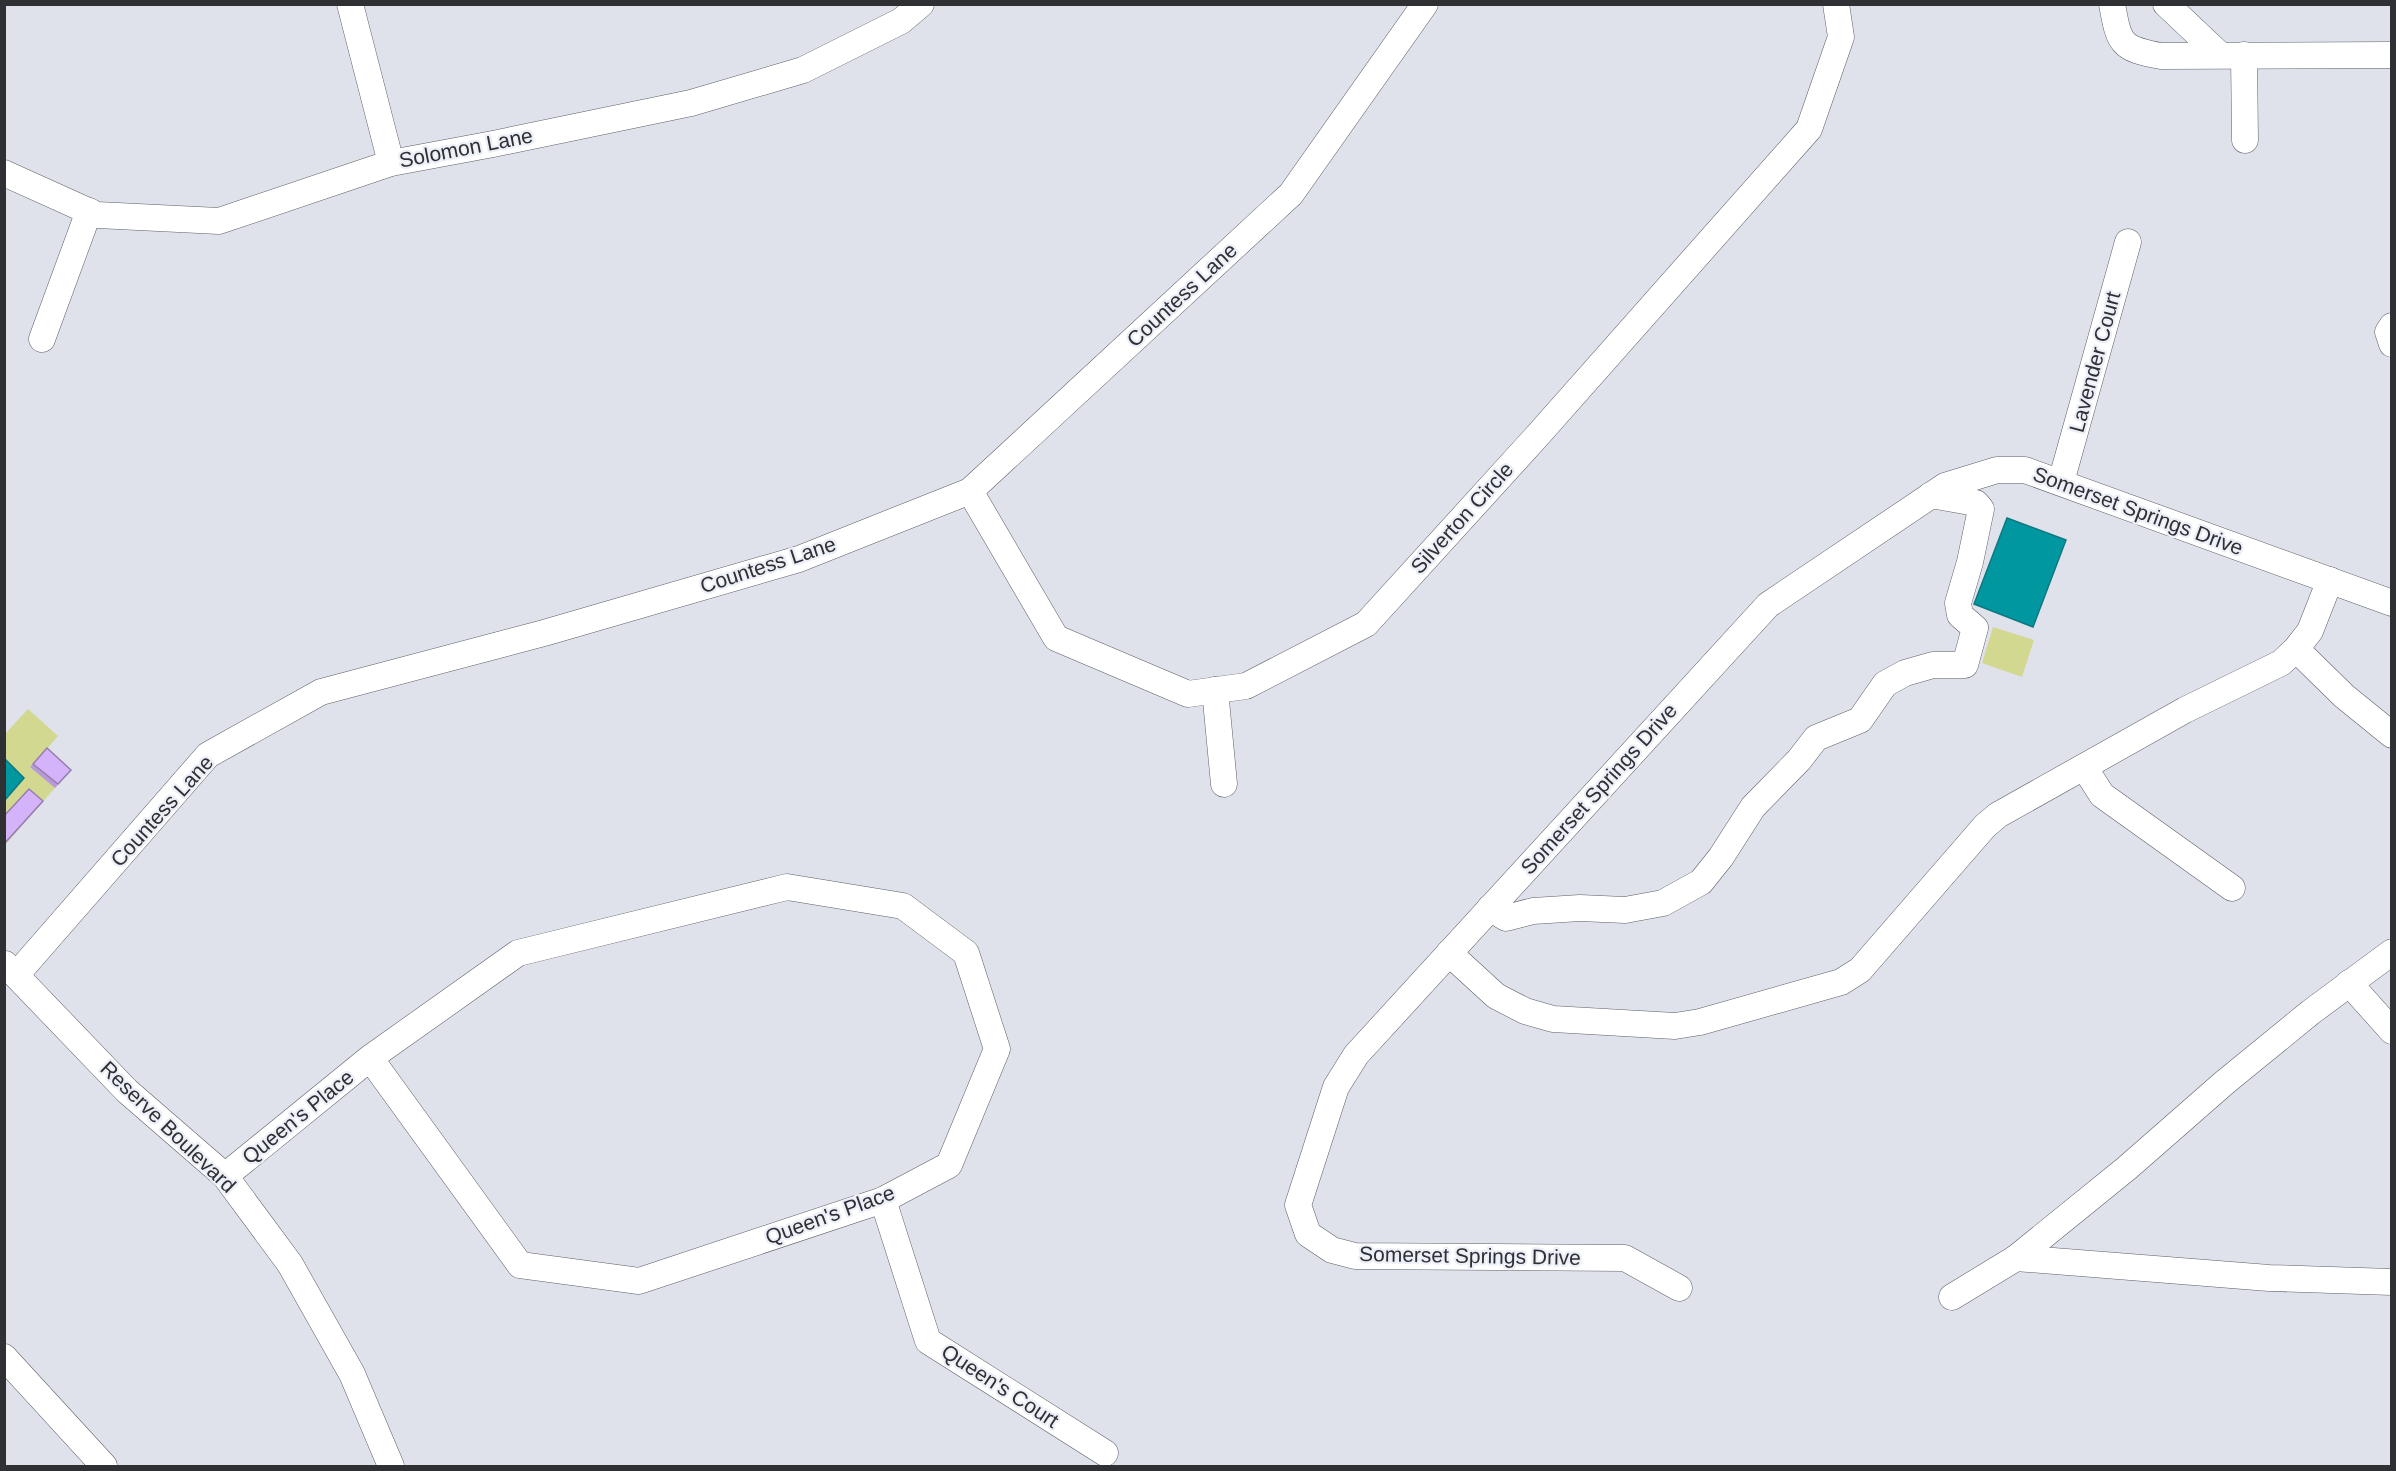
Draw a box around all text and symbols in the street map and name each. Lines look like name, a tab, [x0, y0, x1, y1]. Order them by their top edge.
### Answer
street label: Solomon Lane	[397, 123, 535, 172]
street label: Countess Lane	[1122, 238, 1241, 351]
street label: Lavender Court	[2065, 289, 2124, 435]
street label: Silverton Circle	[1406, 457, 1517, 578]
street label: Somerset Springs Drive	[2030, 462, 2246, 559]
street label: Countess Lane	[697, 532, 839, 597]
street label: Somerset Springs Drive	[1516, 699, 1681, 879]
street label: Countess Lane	[106, 750, 217, 871]
street label: Reserve Boulevard	[96, 1056, 241, 1197]
street label: Queen's Place	[238, 1065, 358, 1168]
street label: Queen's Place	[762, 1180, 898, 1249]
street label: Somerset Springs Drive	[1359, 1242, 1581, 1269]
street label: Queen's Court	[938, 1339, 1063, 1432]

